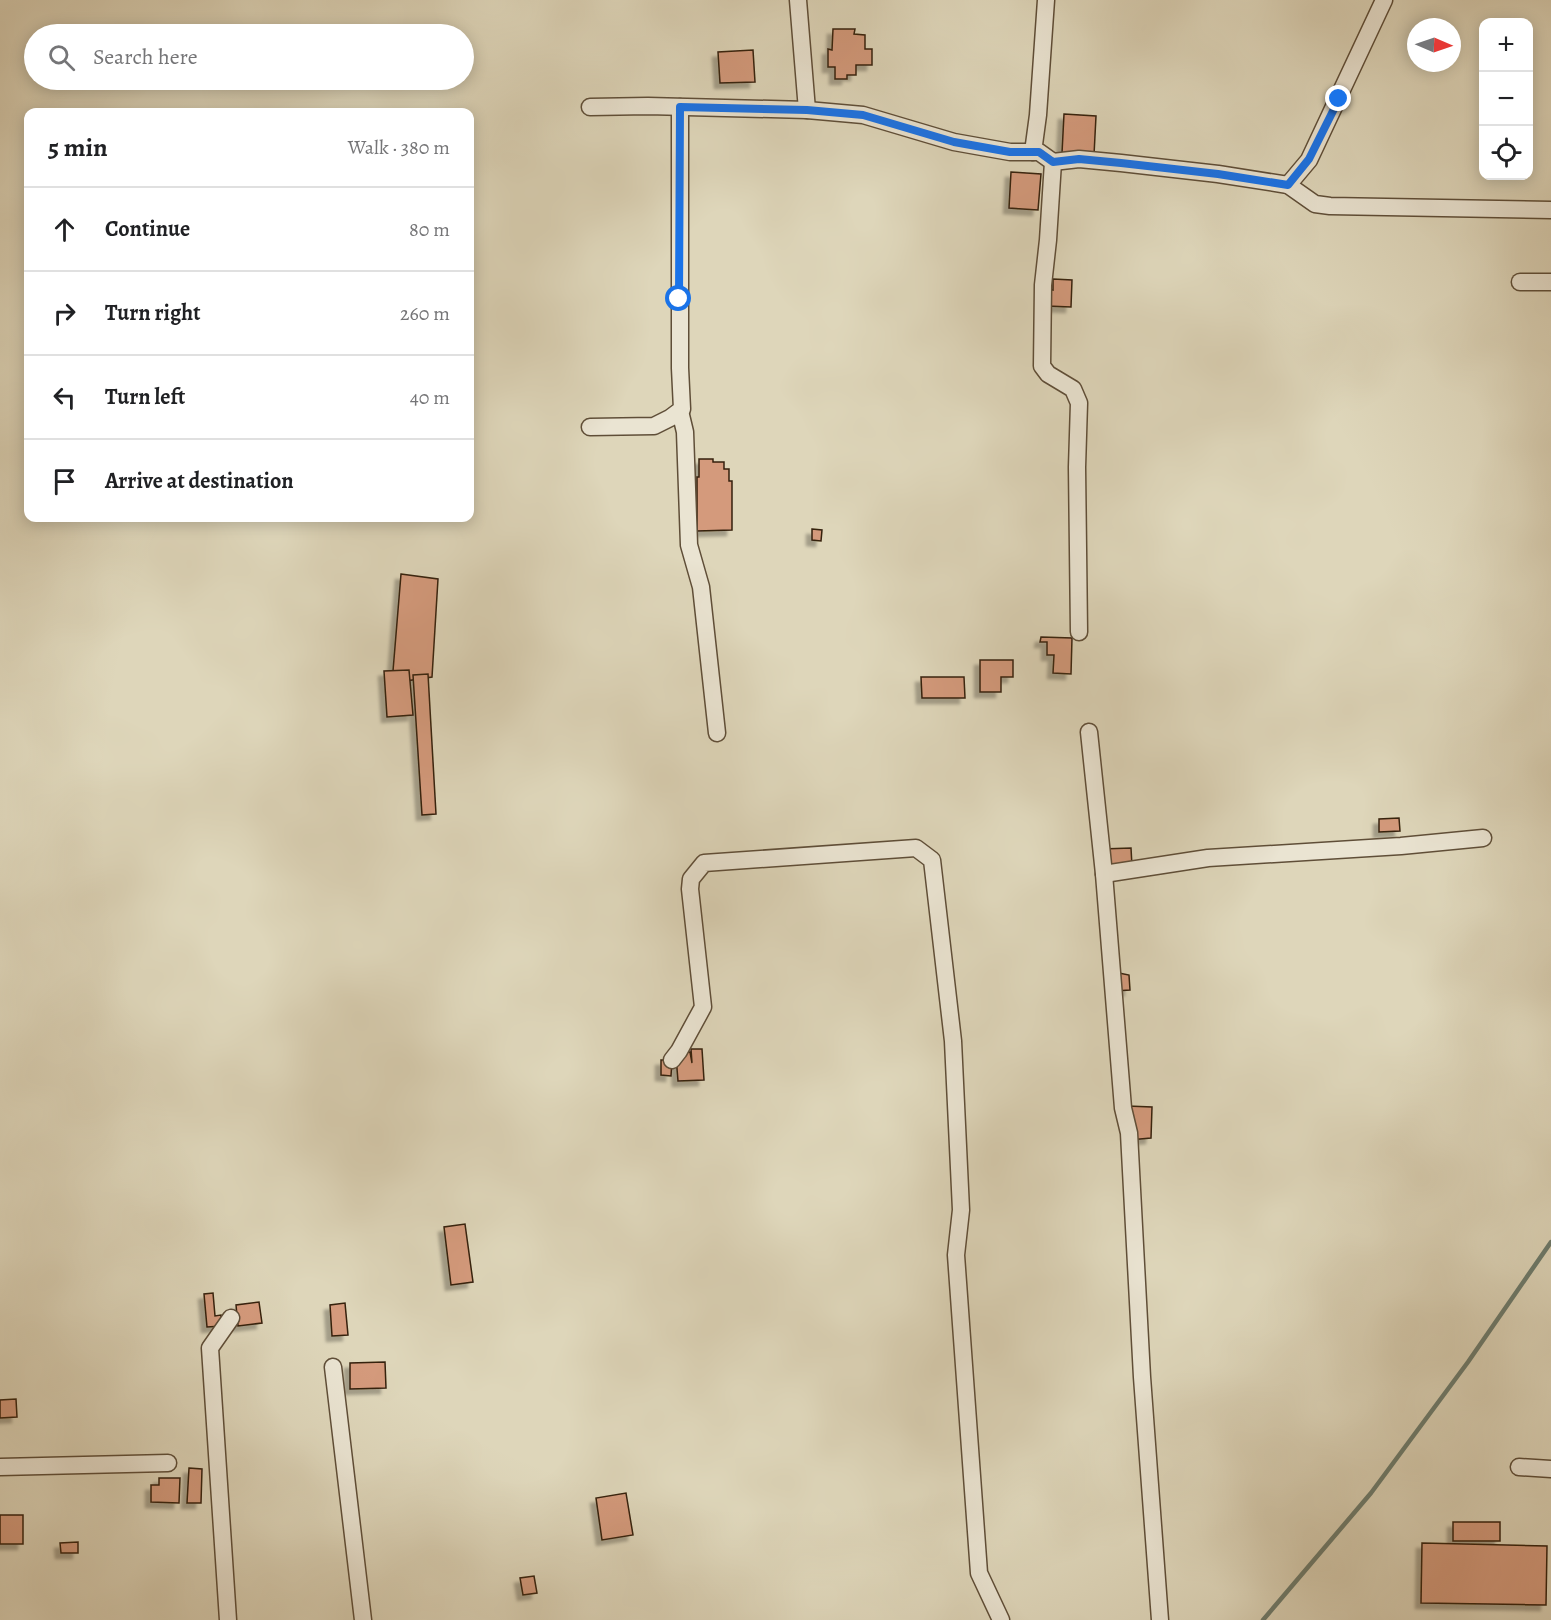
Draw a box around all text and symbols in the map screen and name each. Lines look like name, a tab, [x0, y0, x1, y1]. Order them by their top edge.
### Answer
north arrow	[1407, 18, 1461, 72]
map controls	[1479, 18, 1533, 180]
button: +	[1479, 18, 1533, 72]
search box	[24, 24, 474, 90]
icon: search	[45, 41, 78, 74]
text: Search here	[93, 42, 198, 72]
button: −	[1479, 72, 1533, 126]
route end	[1325, 85, 1351, 111]
button: locate	[1479, 126, 1533, 180]
text: 5 min	[48, 130, 108, 165]
text: Walk · 380 m	[348, 134, 450, 161]
icon: ahead	[48, 213, 81, 246]
text: Continue	[105, 214, 190, 244]
text: 80 m	[409, 216, 450, 243]
route start	[665, 285, 691, 311]
icon: right	[48, 297, 81, 330]
text: Turn right	[105, 298, 201, 328]
text: 260 m	[400, 300, 450, 327]
icon: left	[48, 381, 81, 414]
text: Turn left	[105, 382, 185, 412]
text: 40 m	[410, 384, 450, 411]
icon: arrive	[48, 465, 81, 498]
text: Arrive at destination	[105, 466, 294, 496]

